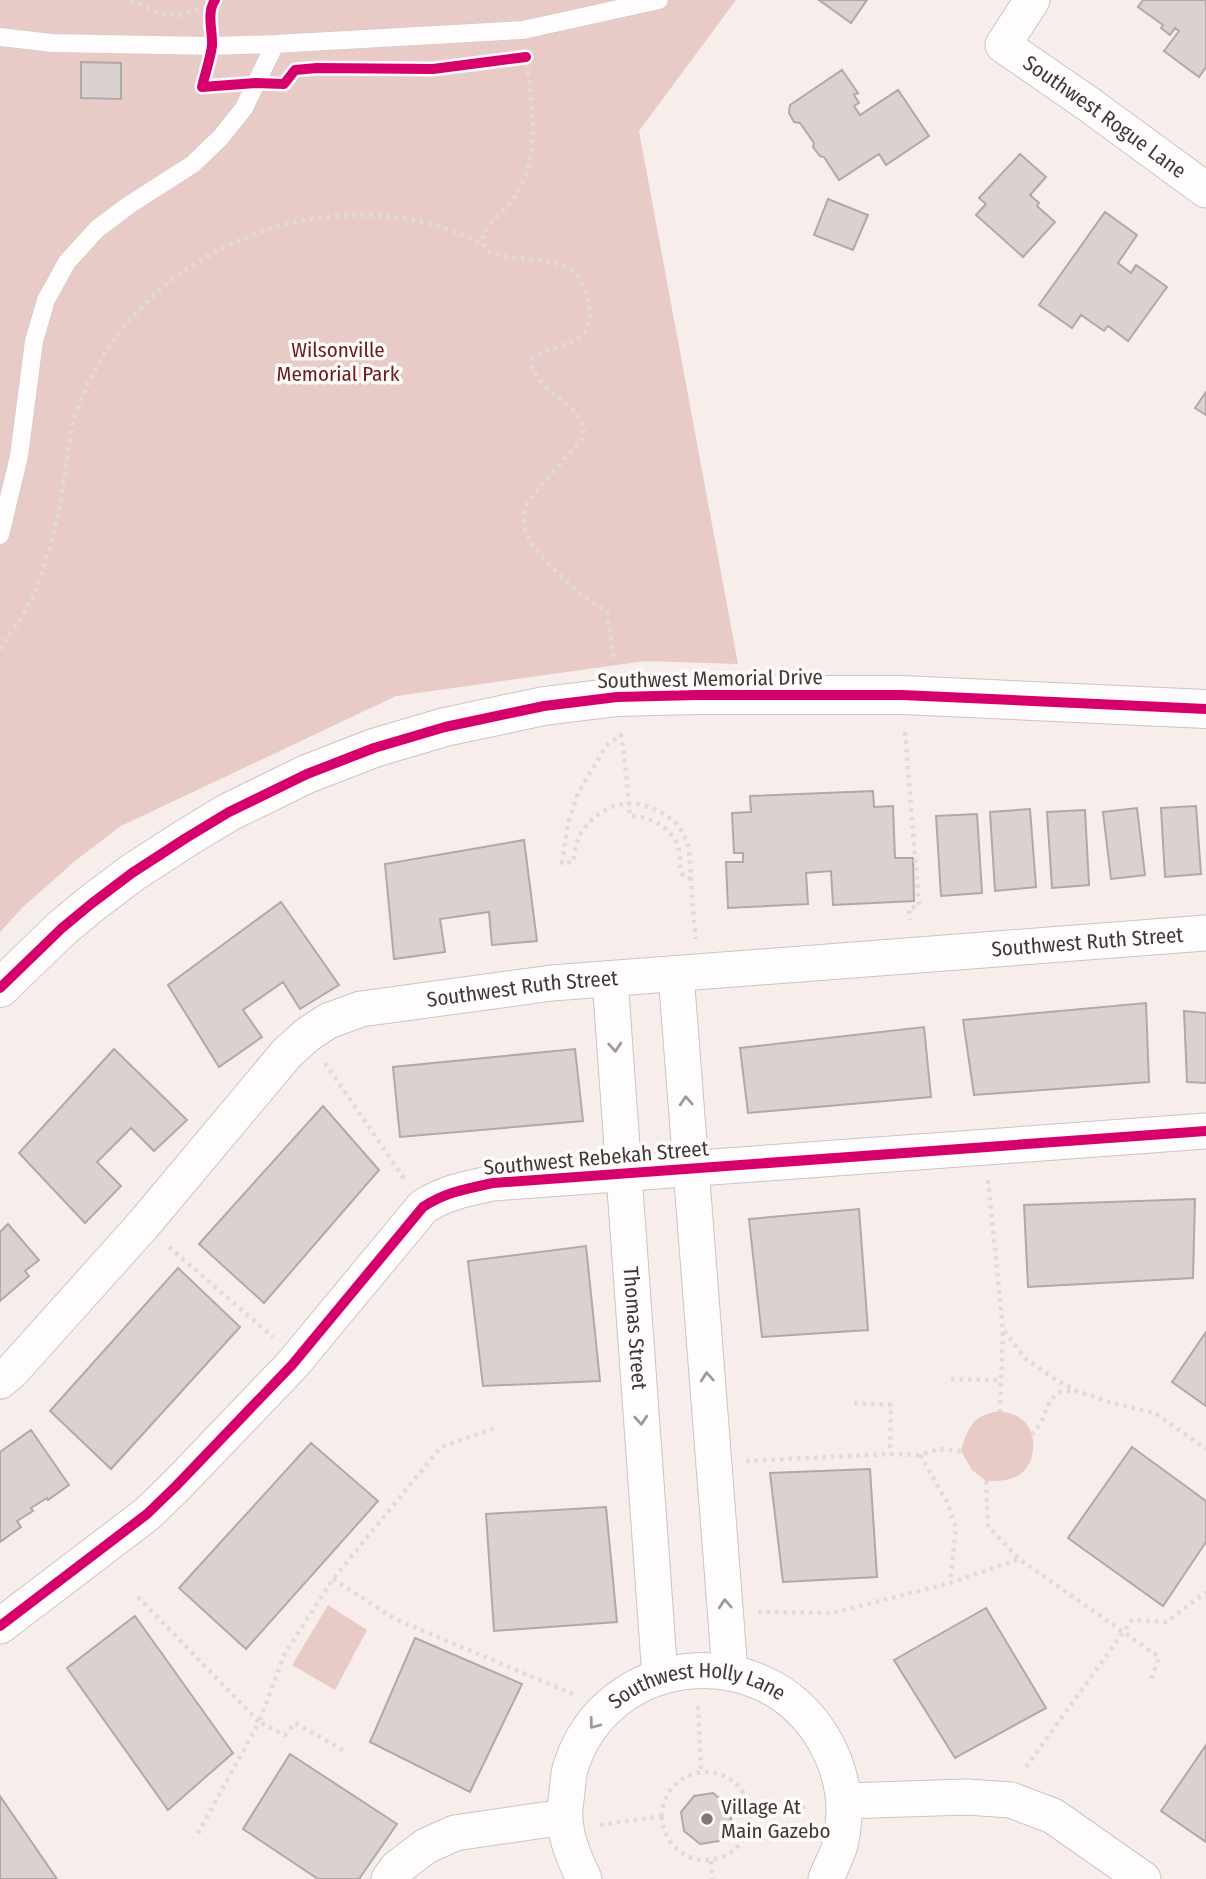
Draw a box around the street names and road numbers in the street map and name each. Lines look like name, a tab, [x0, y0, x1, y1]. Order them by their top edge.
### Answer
street label: Southwest Rogue Lane	[1018, 50, 1191, 184]
street label: Southwest Memorial Drive	[597, 664, 823, 694]
street label: Southwest Ruth Street	[990, 922, 1184, 962]
street label: Southwest Ruth Street	[425, 965, 619, 1013]
street label: Southwest Rebekah Street	[482, 1135, 710, 1181]
street label: Thomas Street	[618, 1265, 652, 1391]
street label: Southwest Holly Lane	[605, 1689, 791, 1723]

